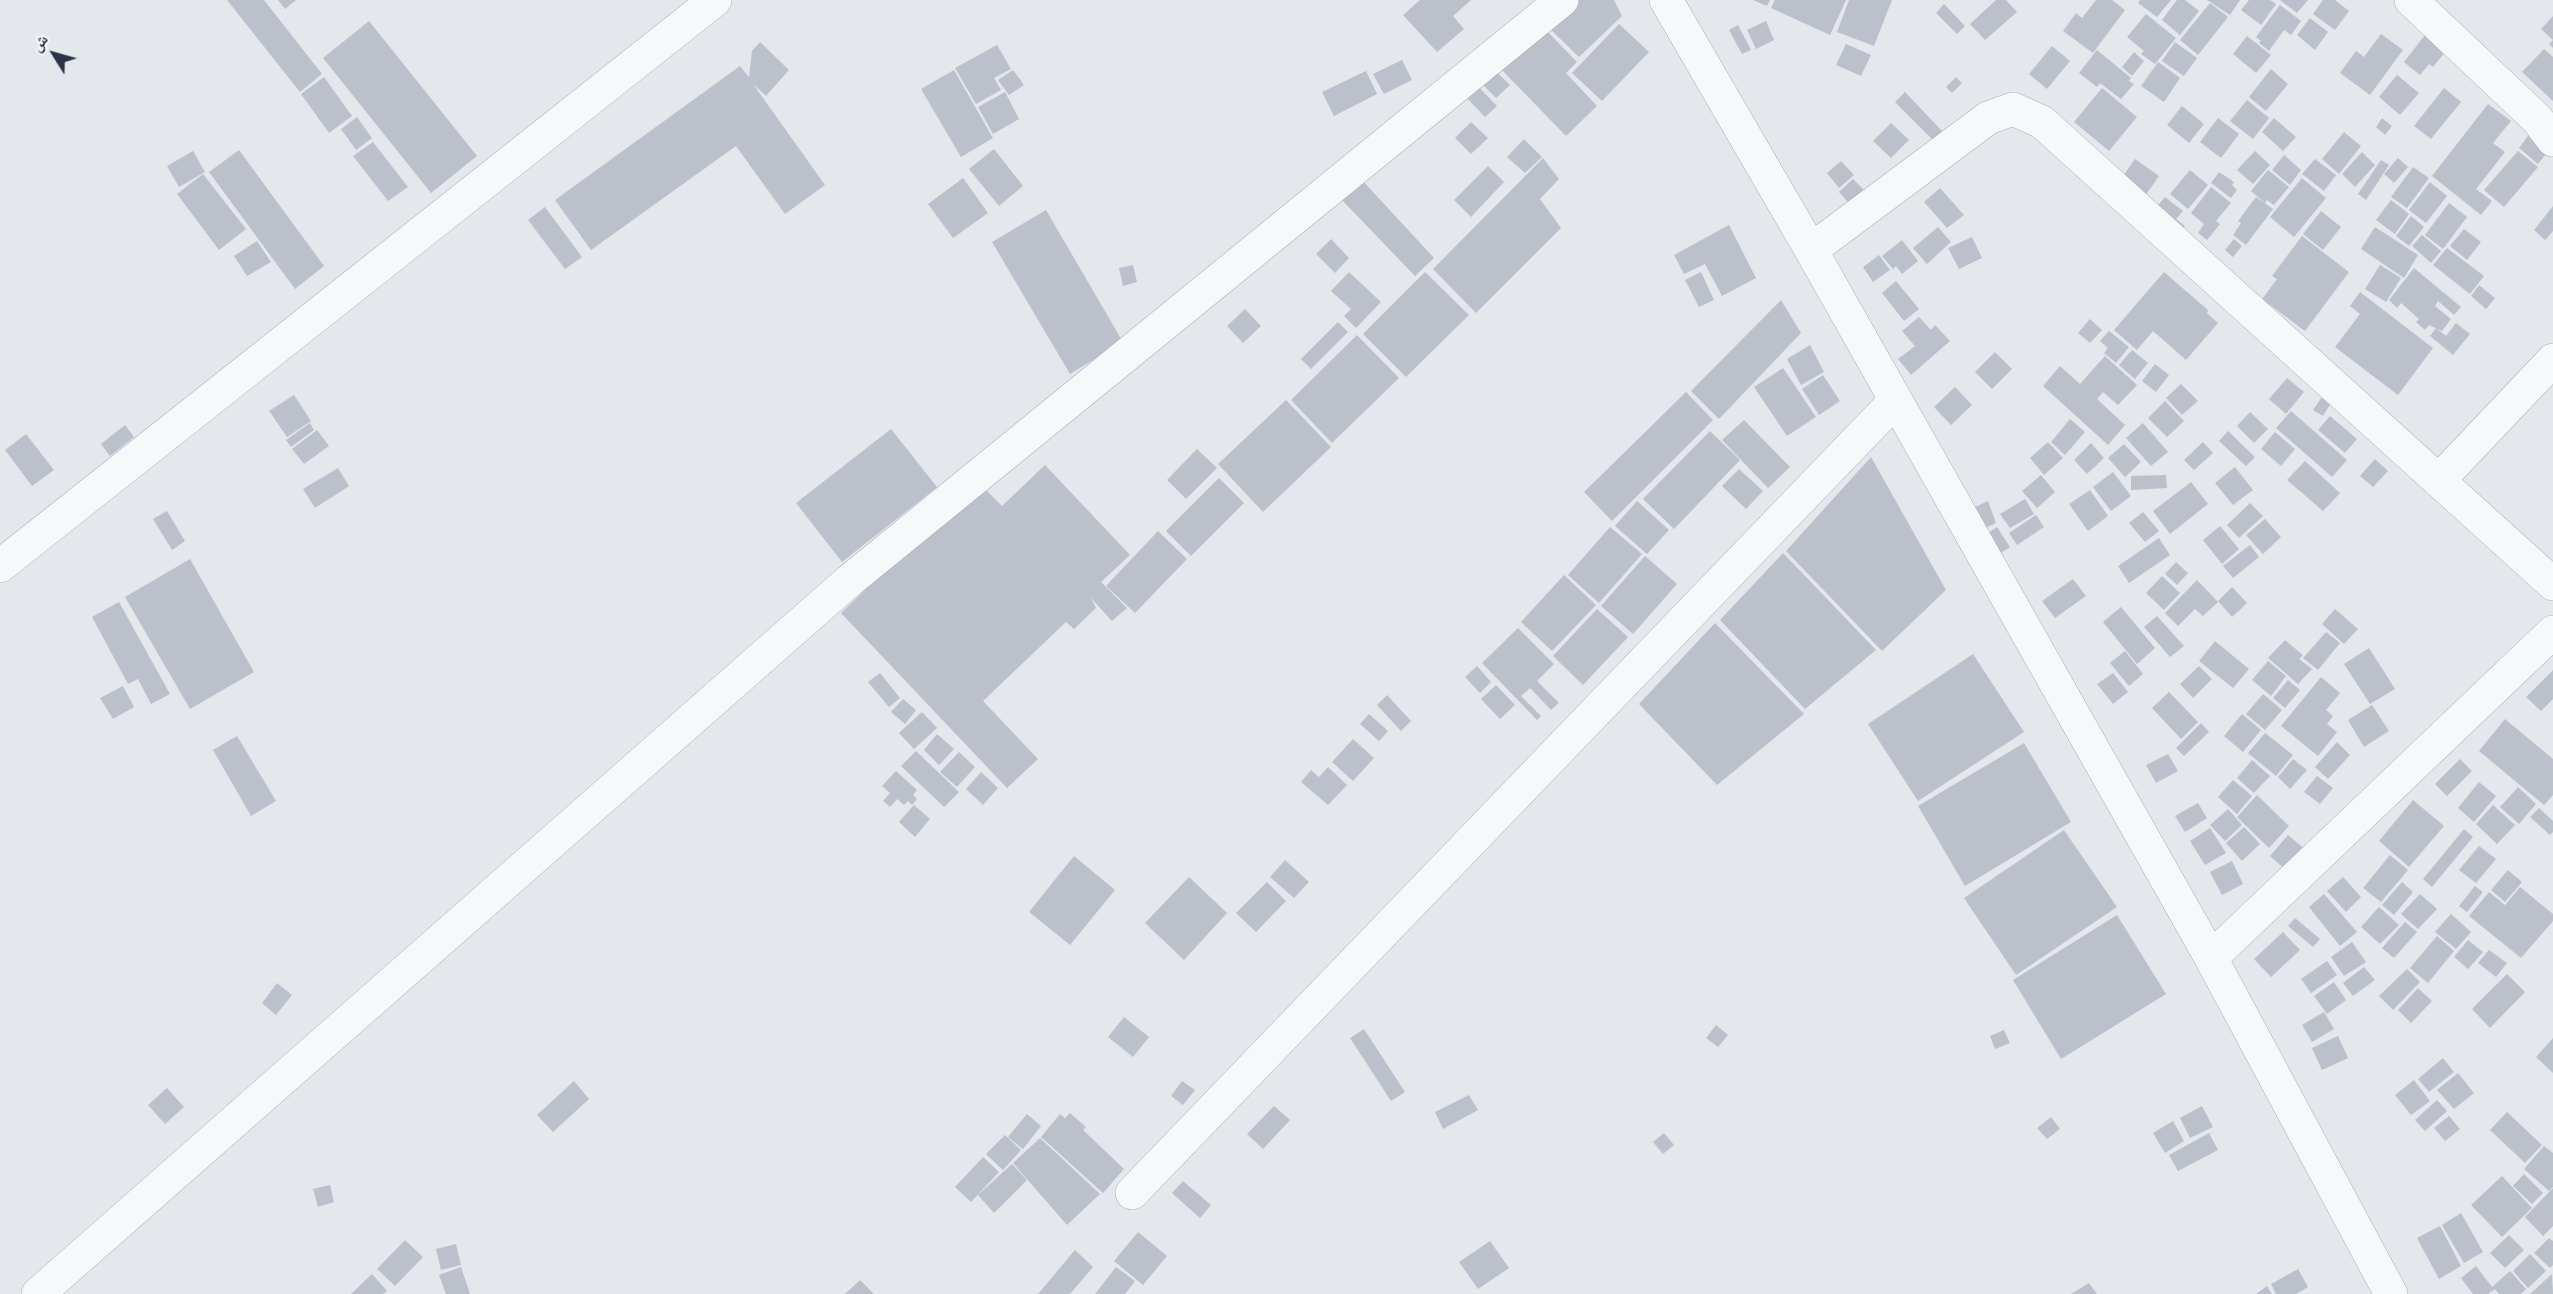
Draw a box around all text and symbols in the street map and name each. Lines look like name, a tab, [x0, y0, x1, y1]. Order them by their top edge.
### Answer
north arrow	[24, 24, 84, 84]
text: ش	[26, 30, 54, 57]

